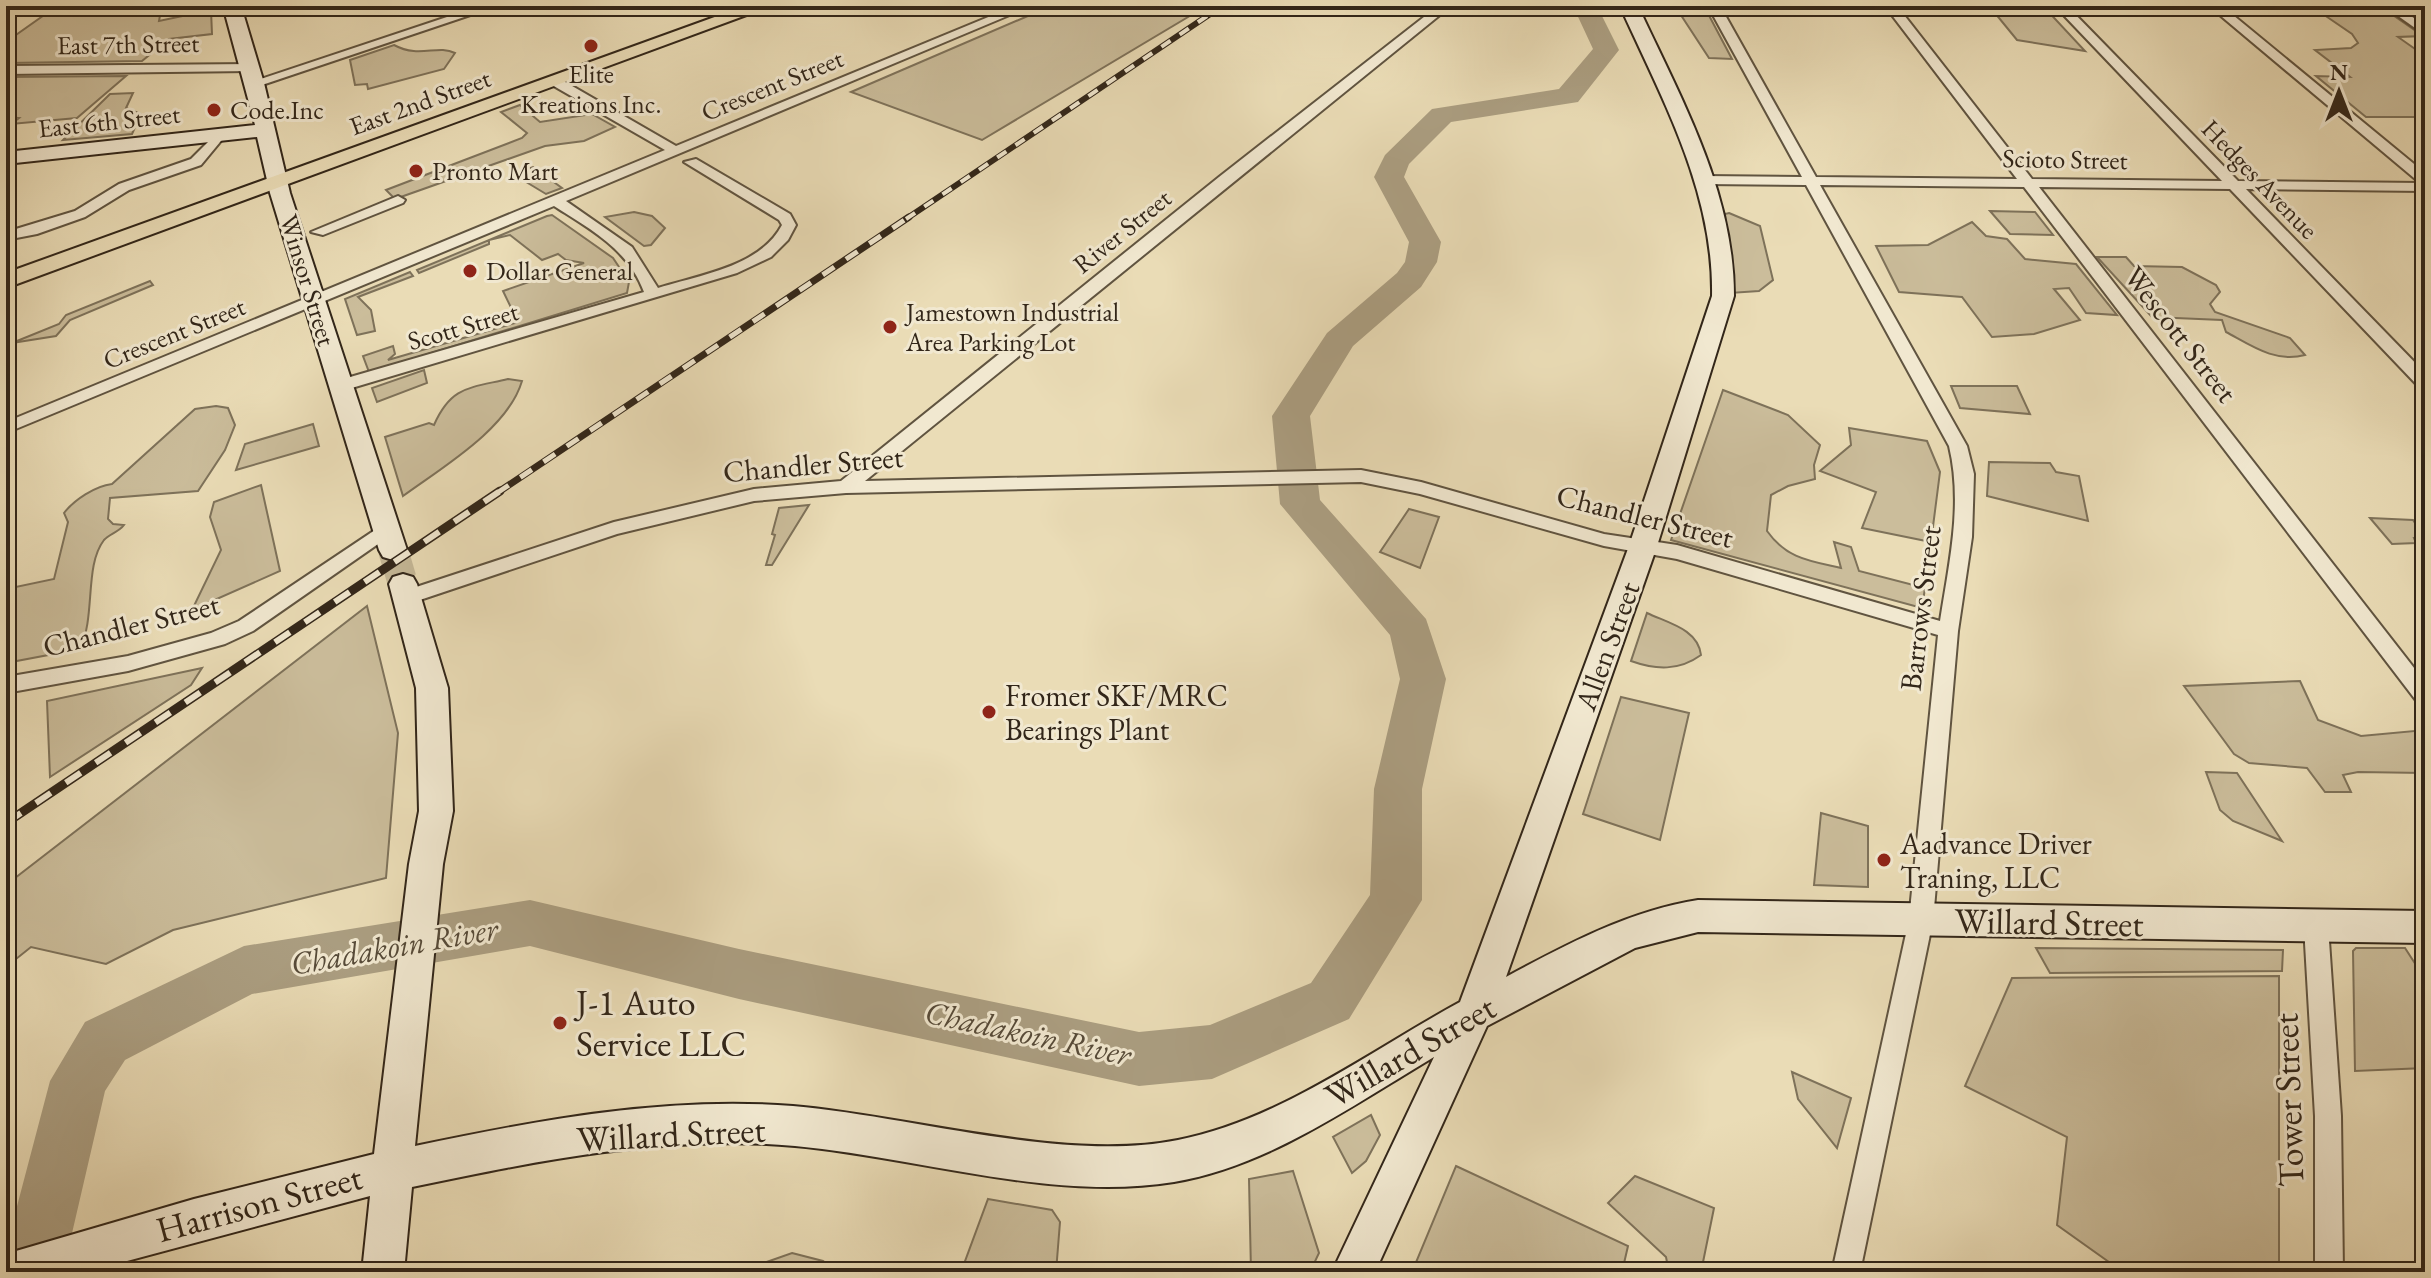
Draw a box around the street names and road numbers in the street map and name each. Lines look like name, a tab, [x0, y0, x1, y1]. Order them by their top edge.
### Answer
street label: East 7th Street	[56, 26, 200, 62]
street label: Crescent Street	[696, 41, 848, 129]
street label: East 2nd Street	[345, 61, 495, 143]
street label: East 6th Street	[36, 97, 182, 145]
street label: Hedges Avenue	[2194, 112, 2326, 246]
street label: Scioto Street	[2002, 141, 2128, 177]
street label: River Street	[1066, 181, 1178, 281]
street label: Winsor Street	[272, 210, 344, 350]
street label: Wescott Street	[2115, 258, 2247, 411]
street label: Crescent Street	[98, 289, 250, 377]
street label: Scott Street	[404, 294, 522, 358]
street label: Chandler Street	[721, 437, 905, 491]
street label: Chandler Street	[1553, 475, 1738, 557]
street label: Barrows Street	[1891, 523, 1950, 693]
street label: Allen Street	[1565, 576, 1649, 717]
street label: Chandler Street	[39, 584, 224, 666]
street label: Willard Street	[1954, 897, 2145, 947]
street label: Willard Street	[1316, 983, 1504, 1119]
street label: Tower Street	[2261, 1012, 2315, 1188]
street label: Willard Street	[575, 1106, 767, 1162]
street label: Harrison Street	[151, 1153, 368, 1253]

